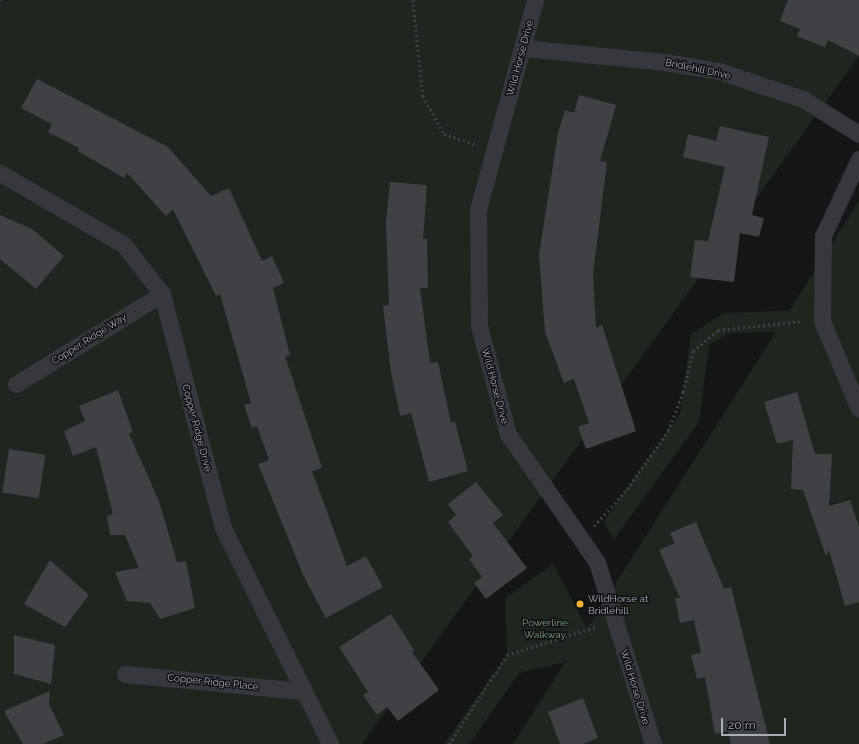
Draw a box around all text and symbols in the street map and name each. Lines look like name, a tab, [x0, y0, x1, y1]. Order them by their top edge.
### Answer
street label: Wild Horse Drive	[504, 19, 536, 97]
street label: Bridlehill Drive	[664, 56, 732, 82]
street label: Copper Ridge Way	[49, 311, 129, 367]
street label: Wild Horse Drive	[479, 347, 511, 425]
street label: Copper Ridge Drive	[180, 383, 214, 473]
place label: WildHorse at Bridlehill	[588, 592, 648, 616]
marker: WildHorse at Bridlehill	[575, 599, 585, 609]
park label: Powerline Walkway	[522, 616, 568, 640]
street label: Wild Horse Drive	[618, 648, 652, 726]
street label: Copper Ridge Place	[166, 671, 260, 693]
scale bar	[723, 710, 788, 736]
text: 20 m	[728, 718, 756, 732]

